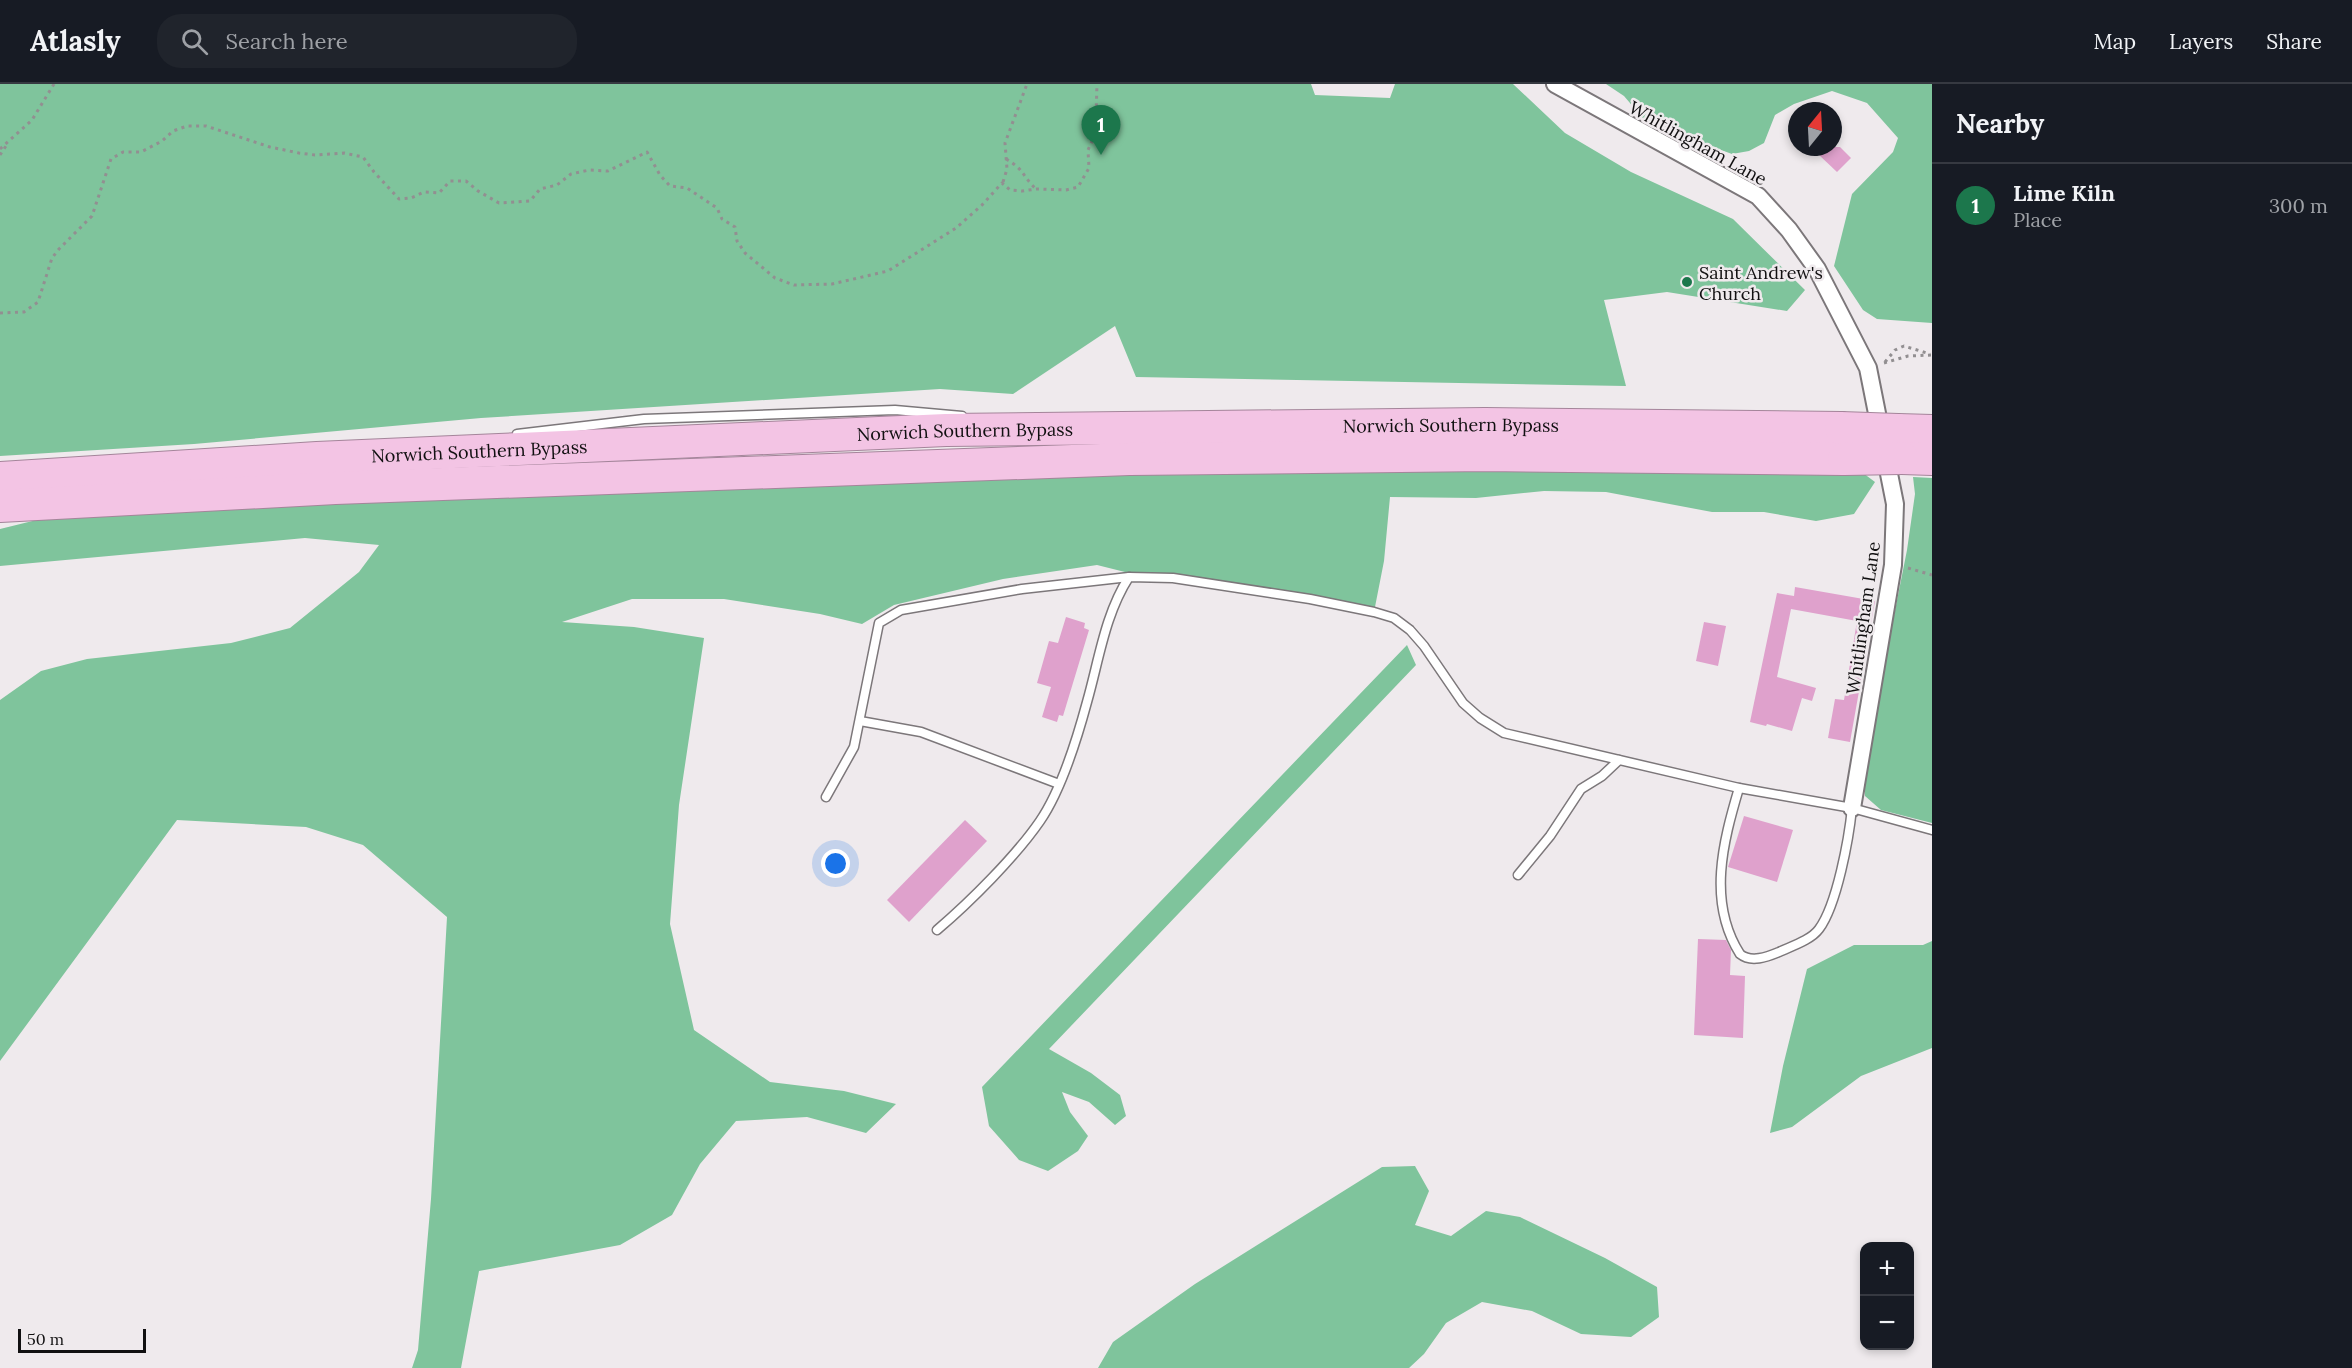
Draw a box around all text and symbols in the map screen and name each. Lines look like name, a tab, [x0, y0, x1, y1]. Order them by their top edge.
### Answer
search box	[157, 14, 577, 68]
text: Atlasly	[30, 23, 121, 59]
icon: search	[178, 25, 211, 58]
text: Search here	[226, 27, 348, 55]
text: Map	[2093, 28, 2136, 55]
text: Layers	[2169, 28, 2233, 55]
text: Share	[2266, 28, 2322, 55]
street label: Whitlingham Lane	[1625, 96, 1771, 191]
north arrow	[1788, 102, 1842, 156]
pin: 1	[1082, 106, 1120, 155]
text: Nearby	[1956, 107, 2044, 140]
text: Lime Kiln	[2013, 179, 2115, 207]
text: 1	[1971, 193, 1980, 218]
text: 300 m	[2269, 193, 2328, 218]
text: Place	[2013, 207, 2062, 232]
place label: Saint Andrew's Church	[1699, 261, 1823, 305]
marker: Saint Andrew's Church	[1680, 275, 1694, 289]
street label: Norwich Southern Bypass	[1342, 412, 1559, 437]
street label: Norwich Southern Bypass	[856, 417, 1073, 445]
street label: Norwich Southern Bypass	[371, 434, 588, 467]
street label: Whitlingham Lane	[1841, 540, 1885, 696]
your location	[821, 849, 850, 878]
map controls	[1860, 1242, 1914, 1350]
button: +	[1860, 1242, 1914, 1296]
button: −	[1860, 1296, 1914, 1350]
scale bar	[18, 1326, 146, 1354]
text: 50 m	[27, 1329, 64, 1349]

